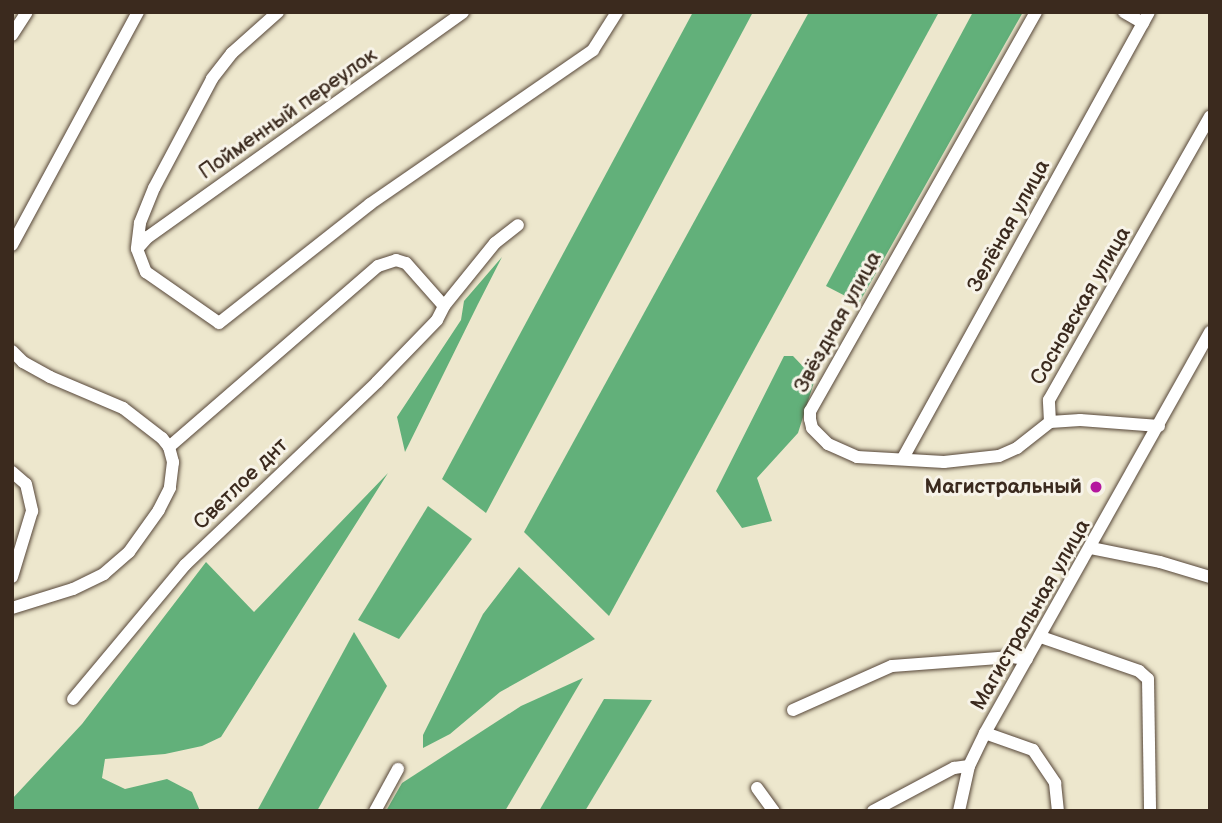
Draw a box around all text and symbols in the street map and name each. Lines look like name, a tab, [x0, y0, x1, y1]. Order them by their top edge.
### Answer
street label: Пойменный переулок	[194, 43, 382, 185]
street label: Зелёная улица	[962, 156, 1056, 296]
street label: Сосновская улица	[1026, 222, 1136, 390]
street label: Звёздная улица	[789, 247, 887, 397]
street label: Светлое днт	[189, 433, 293, 535]
place label: Магистральный	[924, 474, 1082, 500]
marker: Магистральный	[1088, 479, 1104, 495]
street label: Магистральная улица	[966, 515, 1096, 715]

